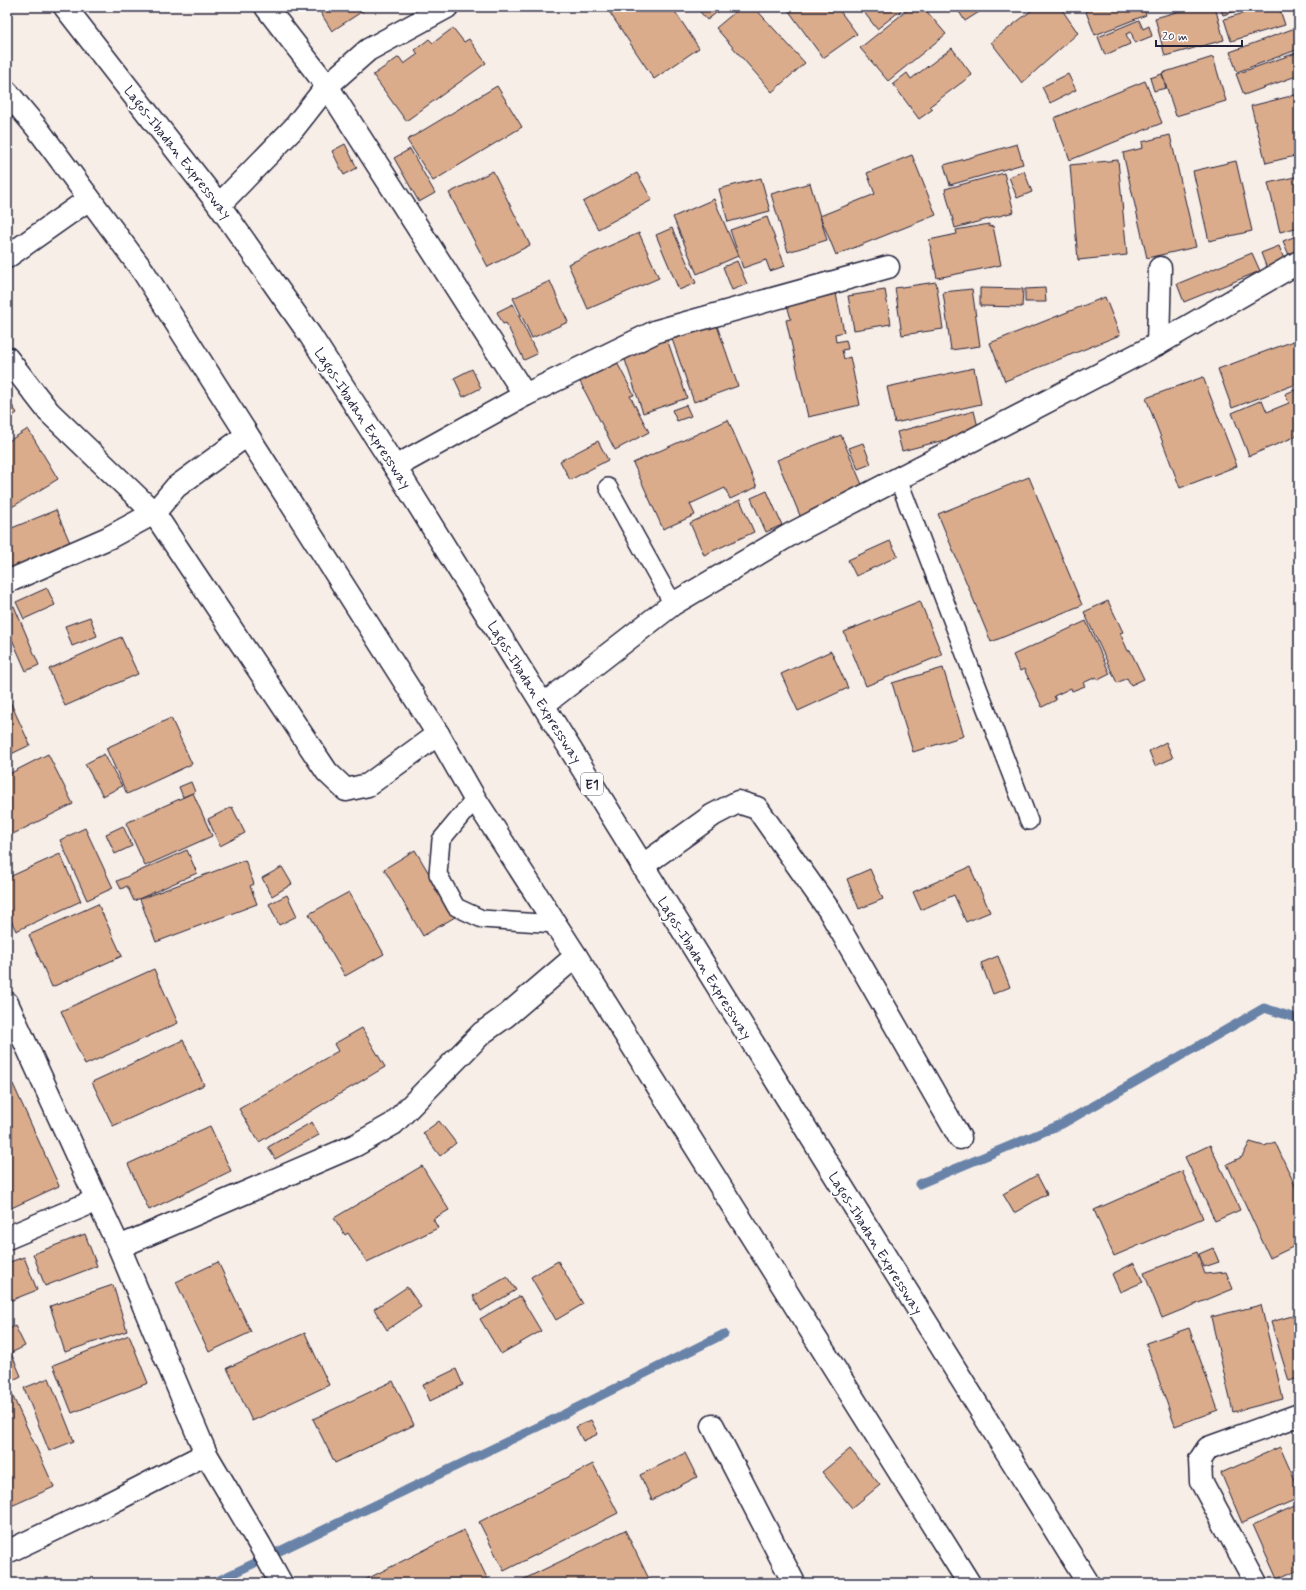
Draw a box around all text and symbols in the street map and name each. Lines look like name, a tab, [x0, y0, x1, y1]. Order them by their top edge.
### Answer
scale bar	[1156, 22, 1242, 48]
text: 20 m	[1162, 29, 1188, 45]
street label: Lagos-Ibadan Expressway	[118, 82, 235, 224]
street label: Lagos-Ibadan Expressway	[308, 345, 415, 494]
street label: Lagos-Ibadan Expressway	[481, 618, 585, 768]
road number: E1	[581, 773, 603, 795]
street label: Lagos-Ibadan Expressway	[651, 894, 755, 1044]
street label: Lagos-Ibadan Expressway	[822, 1169, 926, 1319]

